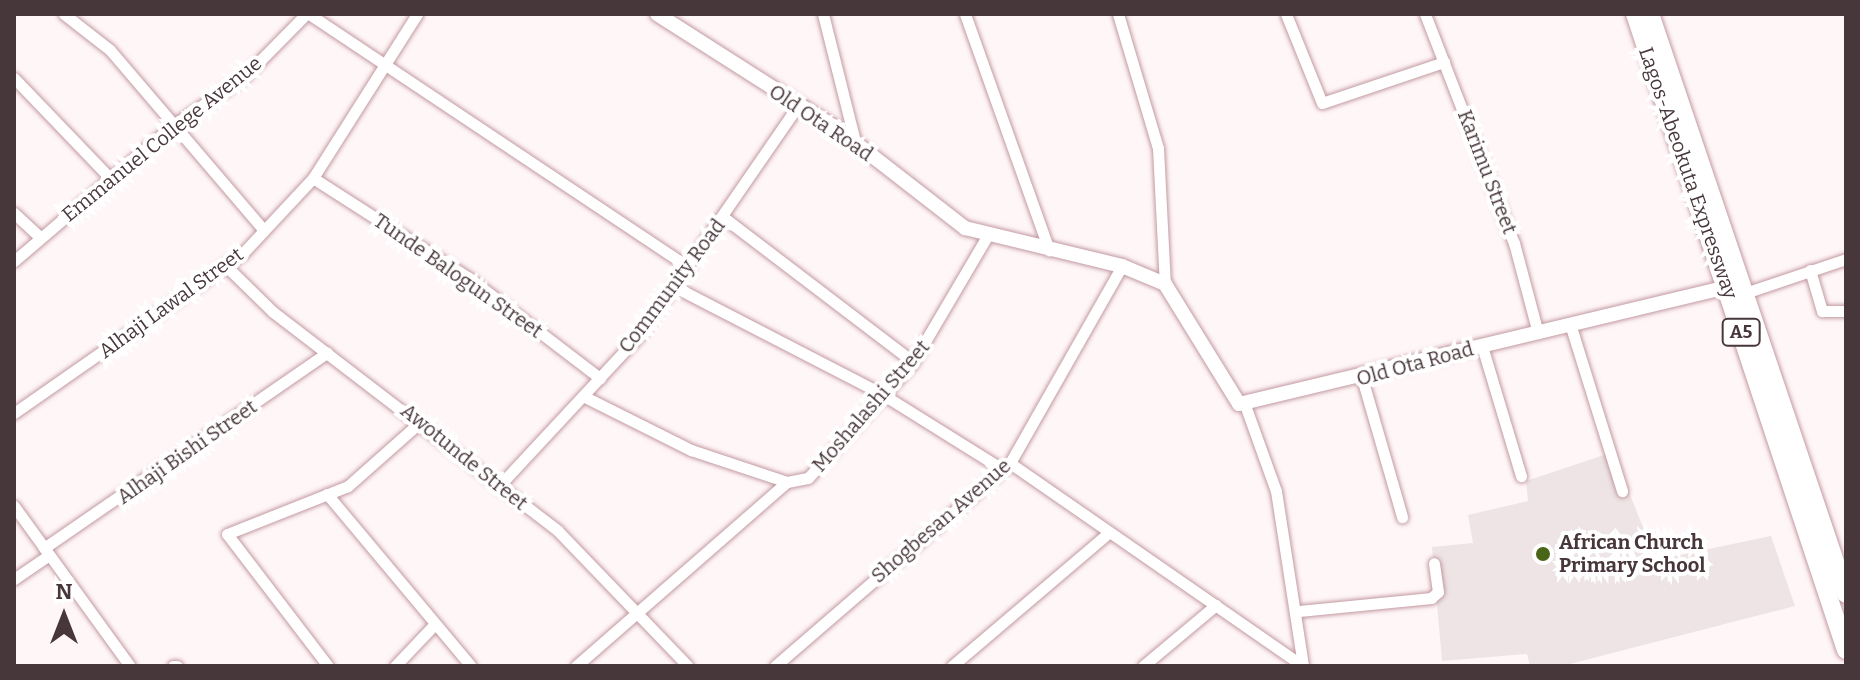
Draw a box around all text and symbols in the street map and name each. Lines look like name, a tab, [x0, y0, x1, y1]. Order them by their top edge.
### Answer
street label: Lagos-Abeokuta Expressway	[1634, 44, 1742, 302]
street label: Emmanuel College Avenue	[57, 51, 267, 227]
street label: Old Ota Road	[764, 79, 878, 167]
street label: Karimu Street	[1452, 107, 1522, 237]
street label: Tunde Balogun Street	[369, 209, 547, 343]
street label: Community Road	[614, 214, 730, 358]
street label: Alhaji Lawal Street	[94, 243, 248, 363]
road number: A5	[1721, 318, 1761, 346]
street label: Moshalashi Street	[807, 335, 935, 477]
street label: Old Ota Road	[1354, 337, 1476, 391]
street label: Alhaji Bishi Street	[112, 395, 262, 509]
street label: Awotunde Street	[396, 399, 532, 515]
street label: Shogbesan Avenue	[866, 454, 1016, 588]
place label: African Church Primary School	[1559, 530, 1705, 577]
marker: African Church Primary School	[1534, 545, 1552, 563]
north arrow	[24, 576, 104, 656]
text: N	[56, 578, 72, 605]

